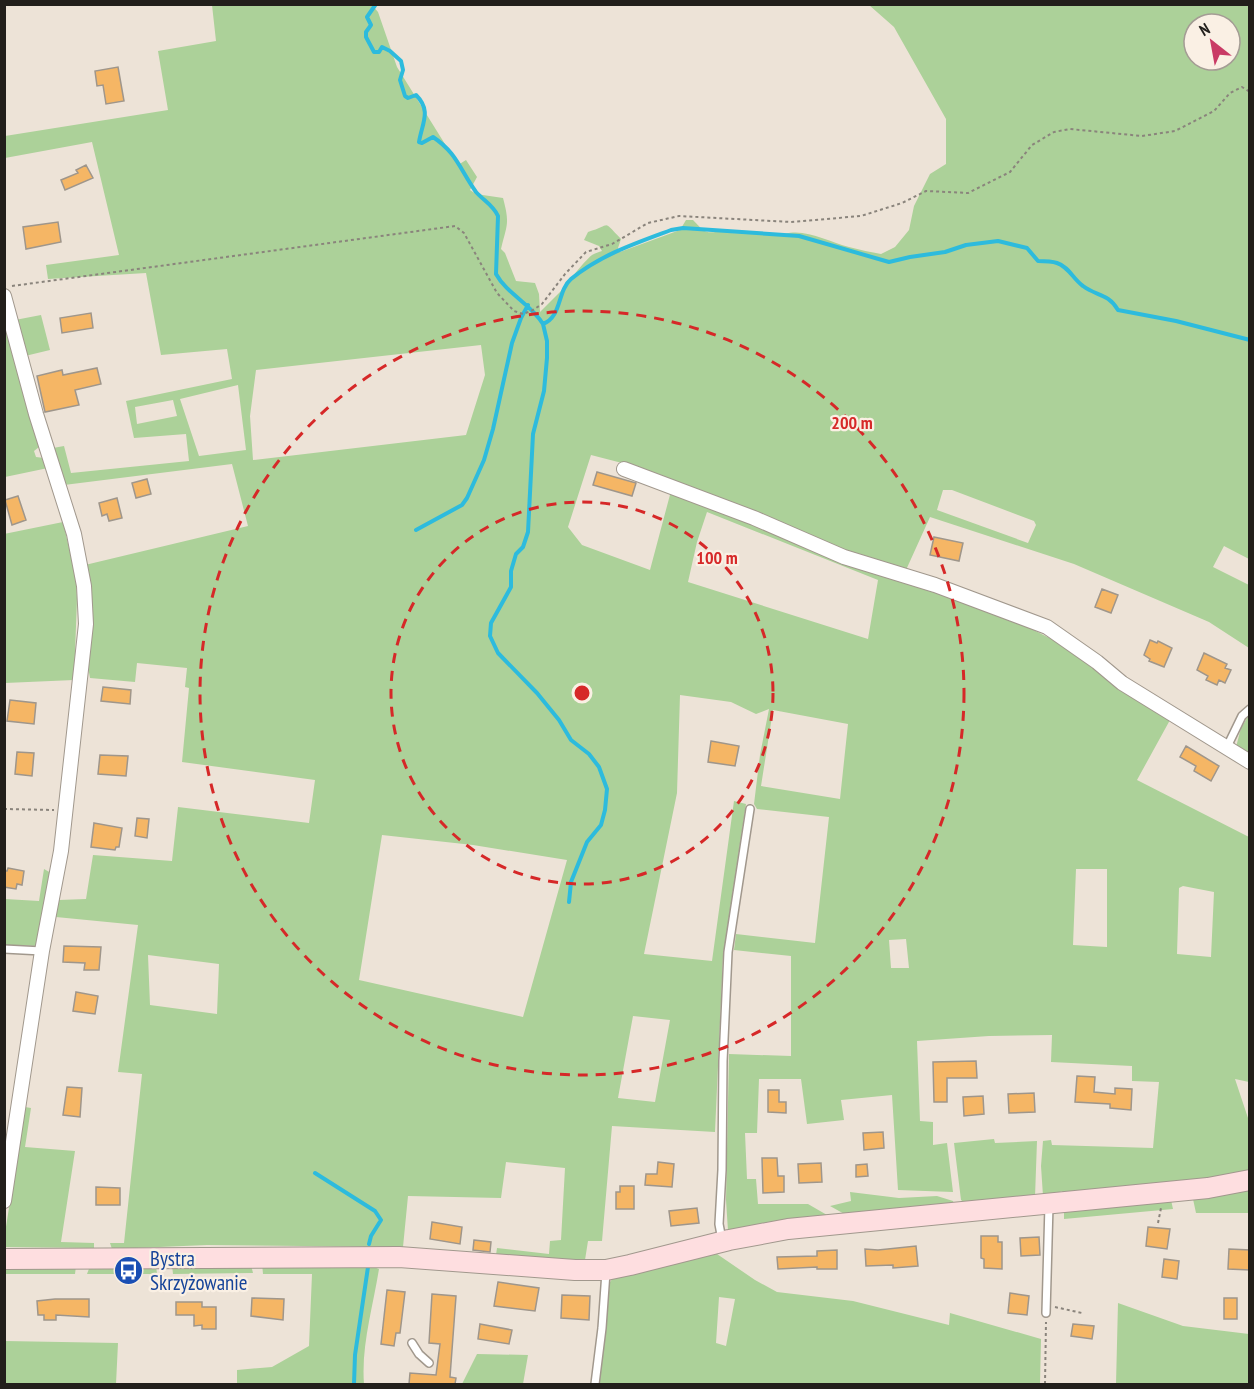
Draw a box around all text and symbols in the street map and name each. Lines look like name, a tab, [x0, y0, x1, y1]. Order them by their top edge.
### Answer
north arrow	[1182, 12, 1242, 72]
text: N	[1195, 18, 1213, 40]
text: 200 m	[831, 411, 873, 434]
text: 100 m	[696, 546, 738, 569]
centre of rings	[572, 683, 592, 703]
place label: Bystra Skrzyżowanie	[150, 1245, 248, 1296]
bus stop icon: Bystra Skrzyżowanie	[113, 1254, 145, 1286]

